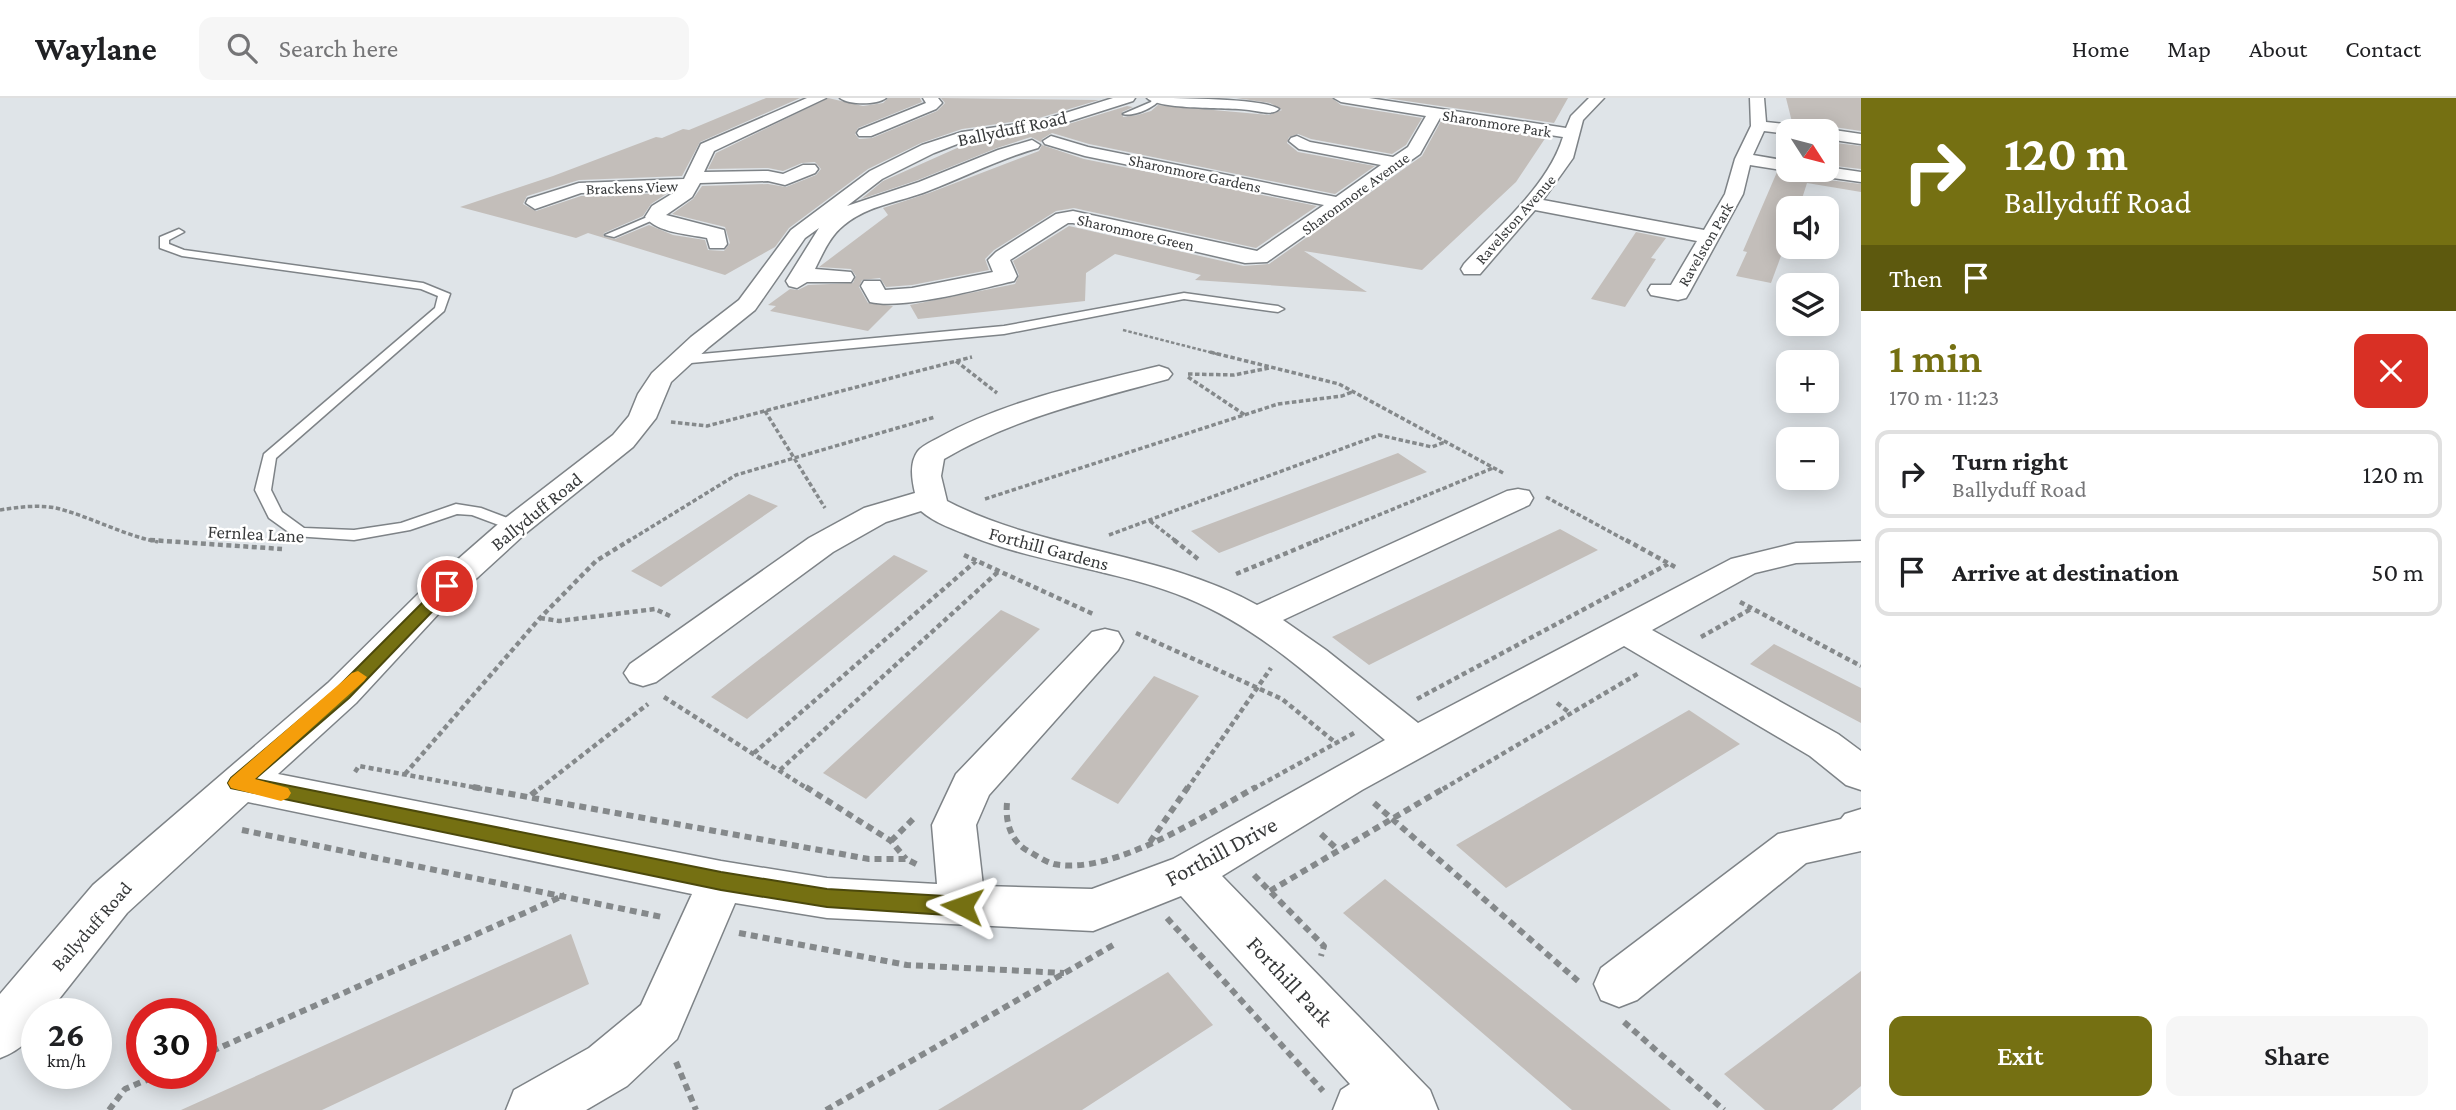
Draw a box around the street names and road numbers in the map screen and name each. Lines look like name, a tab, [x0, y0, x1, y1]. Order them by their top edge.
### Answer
street label: Sharonmore Park	[1441, 106, 1553, 141]
street label: Ballyduff Road	[956, 107, 1069, 150]
street label: Sharonmore Avenue	[1298, 149, 1412, 238]
street label: Sharonmore Gardens	[1127, 151, 1263, 196]
street label: Ravelston Avenue	[1472, 171, 1559, 267]
street label: Brackens View	[586, 177, 679, 198]
street label: Ravelston Park	[1675, 199, 1736, 289]
street label: Sharonmore Green	[1076, 211, 1196, 254]
street label: Ballyduff Road	[487, 468, 586, 555]
street label: Fernlea Lane	[207, 520, 305, 547]
street label: Forthill Gardens	[987, 522, 1111, 575]
street label: Forthill Drive	[1161, 811, 1281, 891]
street label: Ballyduff Road	[47, 877, 136, 975]
street label: Forthill Park	[1242, 931, 1338, 1031]

